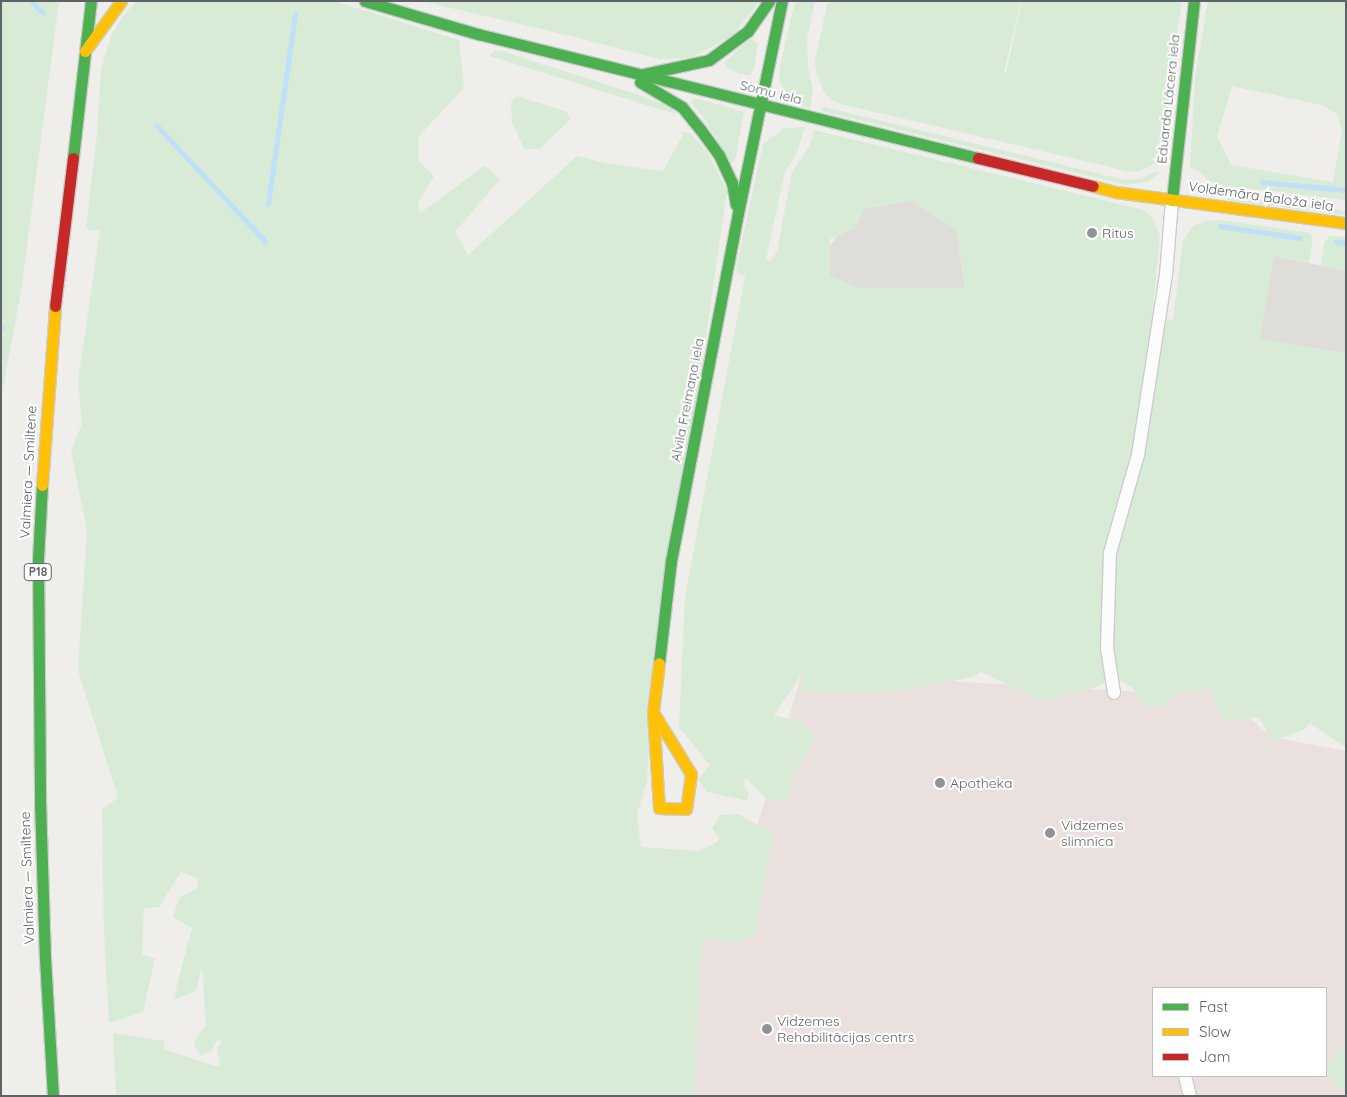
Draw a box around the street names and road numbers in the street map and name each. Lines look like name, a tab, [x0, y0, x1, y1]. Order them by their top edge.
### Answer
street label: Eduarda Lācera iela	[1153, 33, 1183, 165]
street label: Somu iela	[738, 76, 804, 108]
street label: Voldemāra Baloža iela	[1187, 177, 1335, 215]
street label: Alvila Freimaņa iela	[667, 337, 707, 463]
street label: Valmiera — Smiltene	[16, 405, 40, 539]
road number: P18	[23, 562, 53, 582]
street label: Valmiera — Smiltene	[16, 811, 38, 945]

